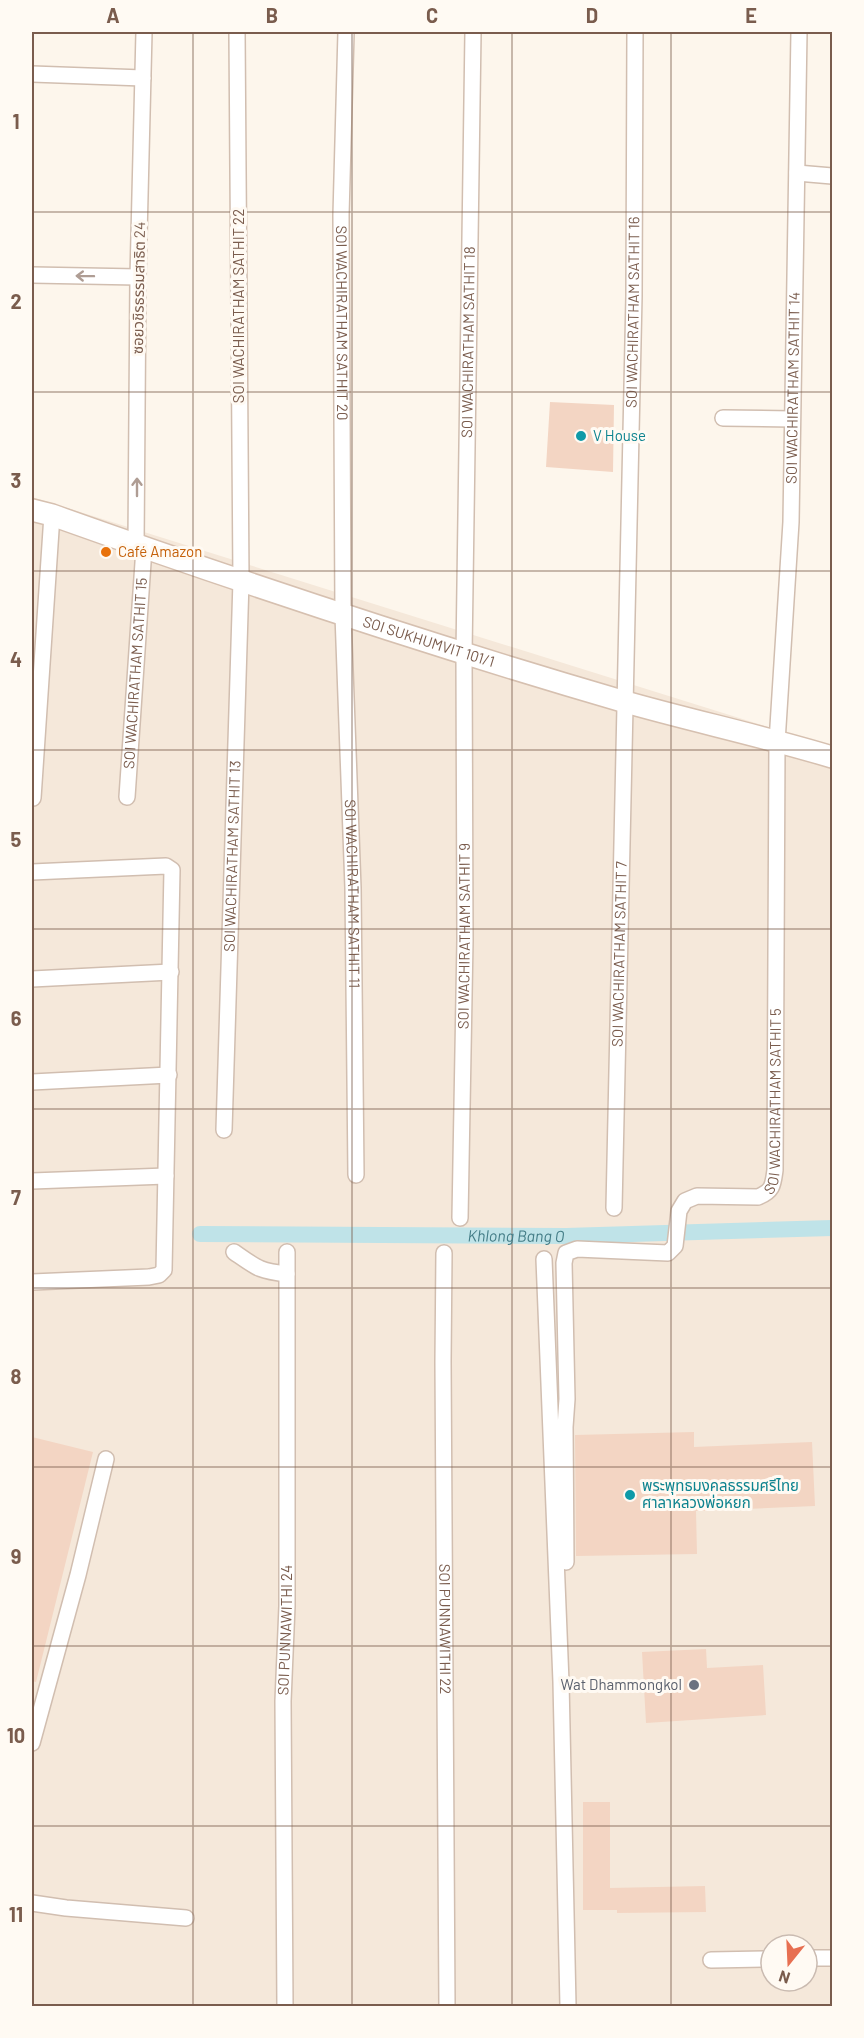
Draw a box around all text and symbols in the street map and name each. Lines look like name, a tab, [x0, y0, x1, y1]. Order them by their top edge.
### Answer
text: A	[106, 3, 120, 27]
text: B	[266, 3, 278, 27]
text: C	[426, 3, 438, 27]
text: D	[586, 3, 598, 27]
text: E	[745, 3, 757, 27]
text: 1	[12, 109, 20, 133]
street label: SOI WACHIRATHAM SATHIT 22	[229, 209, 247, 403]
street label: SOI WACHIRATHAM SATHIT 16	[622, 216, 642, 408]
street label: ซอยวชิรธรรมสาธิต 24	[128, 222, 148, 354]
street label: SOI WACHIRATHAM SATHIT 20	[333, 225, 352, 420]
street label: SOI WACHIRATHAM SATHIT 18	[457, 246, 478, 438]
one-way arrow	[75, 270, 95, 282]
text: 2	[10, 289, 22, 313]
street label: SOI WACHIRATHAM SATHIT 14	[782, 292, 803, 484]
place label: V House	[593, 426, 646, 444]
marker: V House	[574, 429, 588, 443]
text: 3	[11, 468, 21, 492]
one-way arrow	[131, 477, 143, 497]
place label: Café Amazon	[118, 542, 202, 560]
marker: Café Amazon	[99, 545, 113, 559]
street label: SOI WACHIRATHAM SATHIT 15	[119, 577, 150, 769]
street label: SOI SUKHUMVIT 101/1	[361, 612, 497, 670]
text: 4	[10, 647, 22, 671]
street label: SOI WACHIRATHAM SATHIT 13	[220, 760, 243, 952]
street label: SOI WACHIRATHAM SATHIT 11	[342, 799, 364, 988]
text: 5	[11, 827, 22, 851]
street label: SOI WACHIRATHAM SATHIT 9	[453, 843, 473, 1029]
street label: SOI WACHIRATHAM SATHIT 7	[608, 861, 630, 1047]
text: 6	[11, 1006, 22, 1030]
street label: SOI WACHIRATHAM SATHIT 5	[759, 1008, 784, 1198]
text: 7	[11, 1185, 21, 1209]
water label: Khlong Bang O	[467, 1225, 565, 1245]
text: 8	[11, 1364, 22, 1388]
place label: พระพุทธมงคลธรรมศรีไทย ศาลาหลวงพ่อหยก	[642, 1476, 799, 1511]
marker: พระพุทธมงคลธรรมศรีไทย ศาลาหลวงพ่อหยก	[623, 1488, 637, 1502]
text: 9	[11, 1544, 21, 1568]
street label: SOI PUNNAWITHI 22	[436, 1564, 455, 1694]
street label: SOI PUNNAWITHI 24	[273, 1565, 295, 1696]
place label: Wat Dhammongkol	[561, 1675, 682, 1693]
marker: Wat Dhammongkol	[687, 1678, 701, 1692]
text: 10	[7, 1723, 25, 1747]
text: 11	[9, 1902, 23, 1926]
north arrow	[759, 1933, 819, 1993]
text: N	[776, 1967, 792, 1988]

